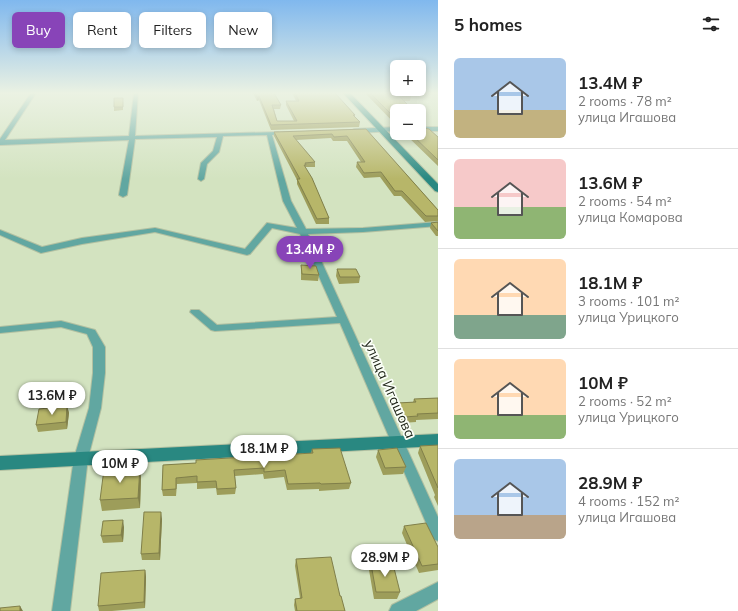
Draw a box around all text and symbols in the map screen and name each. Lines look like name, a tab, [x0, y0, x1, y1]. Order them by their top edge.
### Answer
chip: Buy	[12, 12, 65, 48]
chip: Rent	[73, 12, 131, 48]
chip: Filters	[139, 12, 206, 48]
chip: New	[214, 12, 272, 48]
icon: filters	[700, 13, 722, 35]
text: 5 homes	[454, 14, 522, 35]
map controls	[390, 60, 426, 140]
button: +	[390, 60, 426, 96]
text: 13.4M ₽	[578, 72, 642, 93]
icon: home	[486, 74, 534, 122]
text: 2 rooms · 78 m²	[578, 93, 672, 109]
button: −	[390, 104, 426, 140]
text: улица Игашова	[578, 109, 676, 125]
text: 13.6M ₽	[578, 172, 642, 193]
icon: home	[486, 175, 534, 223]
text: 2 rooms · 54 m²	[578, 193, 672, 209]
text: улица Комарова	[578, 209, 683, 225]
pin: 13.4M ₽	[273, 236, 347, 270]
text: 13.4M ₽	[285, 241, 335, 257]
text: 18.1M ₽	[578, 272, 642, 293]
icon: home	[486, 275, 534, 323]
text: 3 rooms · 101 m²	[578, 293, 679, 309]
text: улица Урицкого	[578, 309, 679, 325]
street label: улица Игашова	[360, 337, 420, 441]
text: 10M ₽	[578, 372, 628, 393]
icon: home	[486, 375, 534, 423]
pin: 13.6M ₽	[15, 382, 89, 416]
text: 13.6M ₽	[27, 387, 77, 403]
text: 2 rooms · 52 m²	[578, 393, 672, 409]
text: улица Урицкого	[578, 409, 679, 425]
pin: 18.1M ₽	[227, 435, 301, 469]
text: 18.1M ₽	[239, 440, 289, 456]
pin: 10M ₽	[92, 450, 148, 484]
text: 10M ₽	[101, 455, 139, 471]
text: 28.9M ₽	[578, 472, 642, 493]
icon: home	[486, 475, 534, 523]
text: 4 rooms · 152 m²	[578, 493, 679, 509]
text: улица Игашова	[578, 509, 676, 525]
pin: 28.9M ₽	[348, 544, 422, 578]
text: 28.9M ₽	[360, 549, 410, 565]

